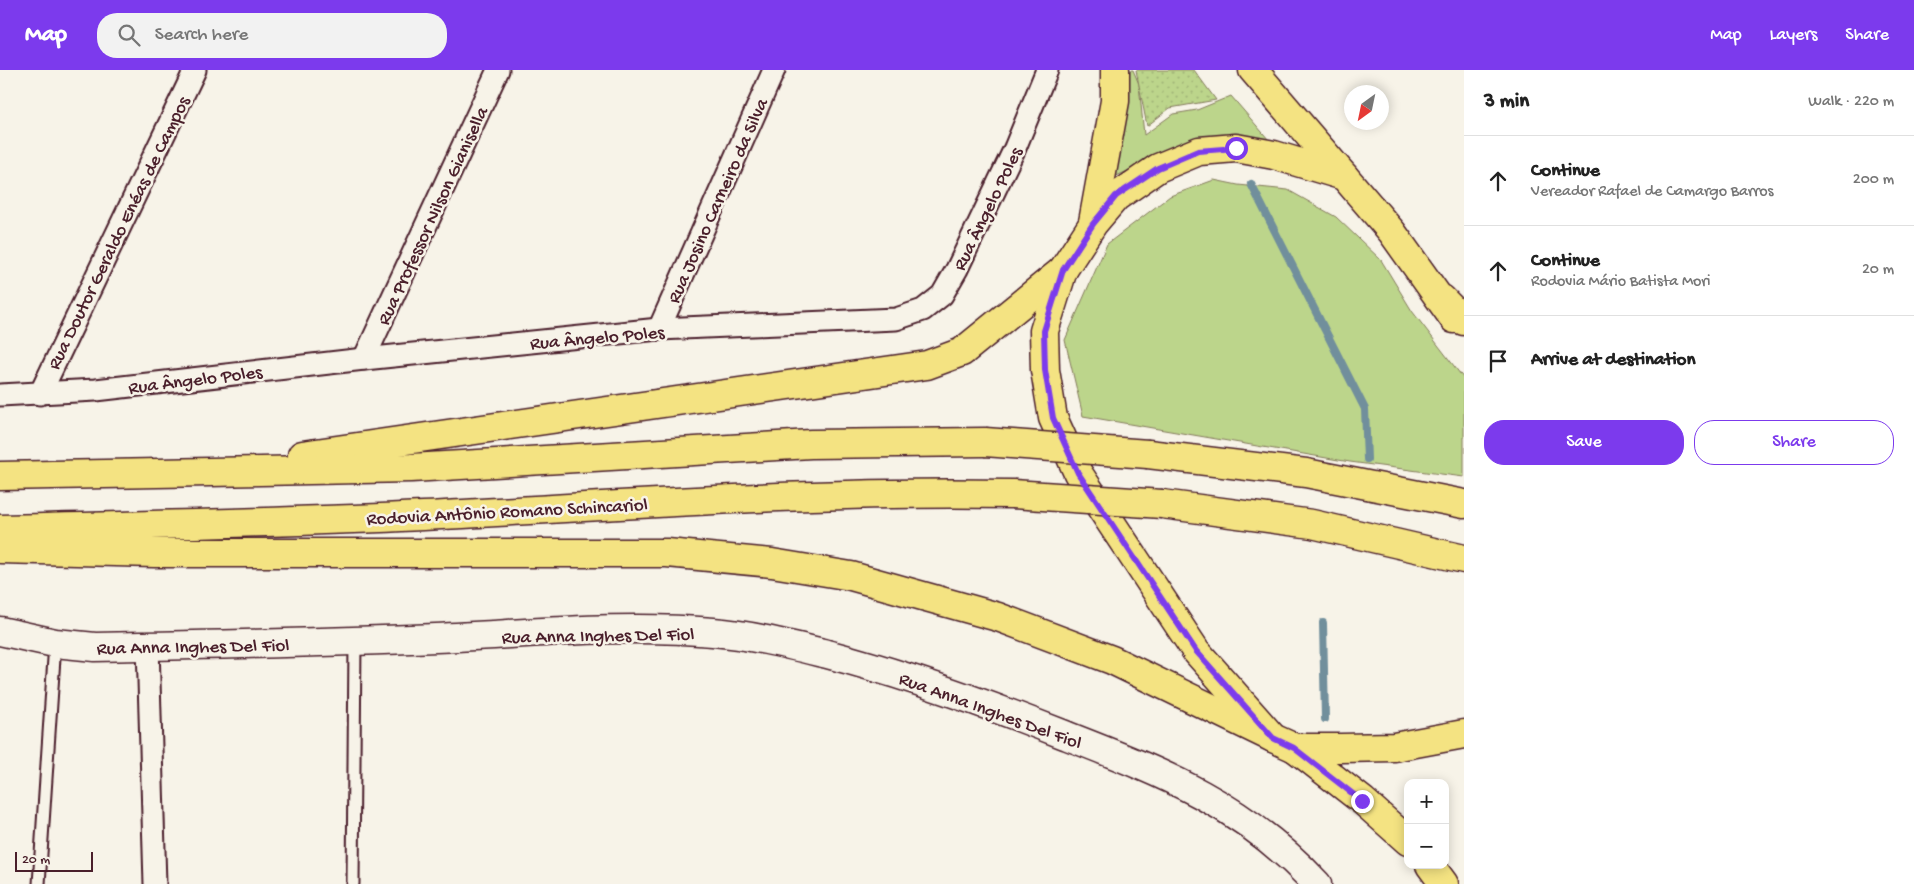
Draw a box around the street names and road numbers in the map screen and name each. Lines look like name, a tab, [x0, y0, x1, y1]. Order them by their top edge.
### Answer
street label: Rua Doutor Geraldo Enéas de Campos	[44, 92, 197, 374]
street label: Rua Josino Carneiro da Silva	[664, 94, 775, 308]
street label: Rua Professor Nilson Gianisella	[373, 102, 496, 329]
street label: Rua Ângelo Poles	[949, 143, 1029, 275]
street label: Rua Ângelo Poles	[529, 322, 666, 357]
street label: Rua Ângelo Poles	[127, 362, 265, 401]
street label: Rodovia Antônio Romano Schincariol	[366, 495, 648, 532]
street label: Rua Anna Inghes Del Fiol	[501, 624, 695, 651]
street label: Rua Anna Inghes Del Fiol	[96, 635, 290, 662]
street label: Rua Anna Inghes Del Fiol	[895, 668, 1084, 756]

